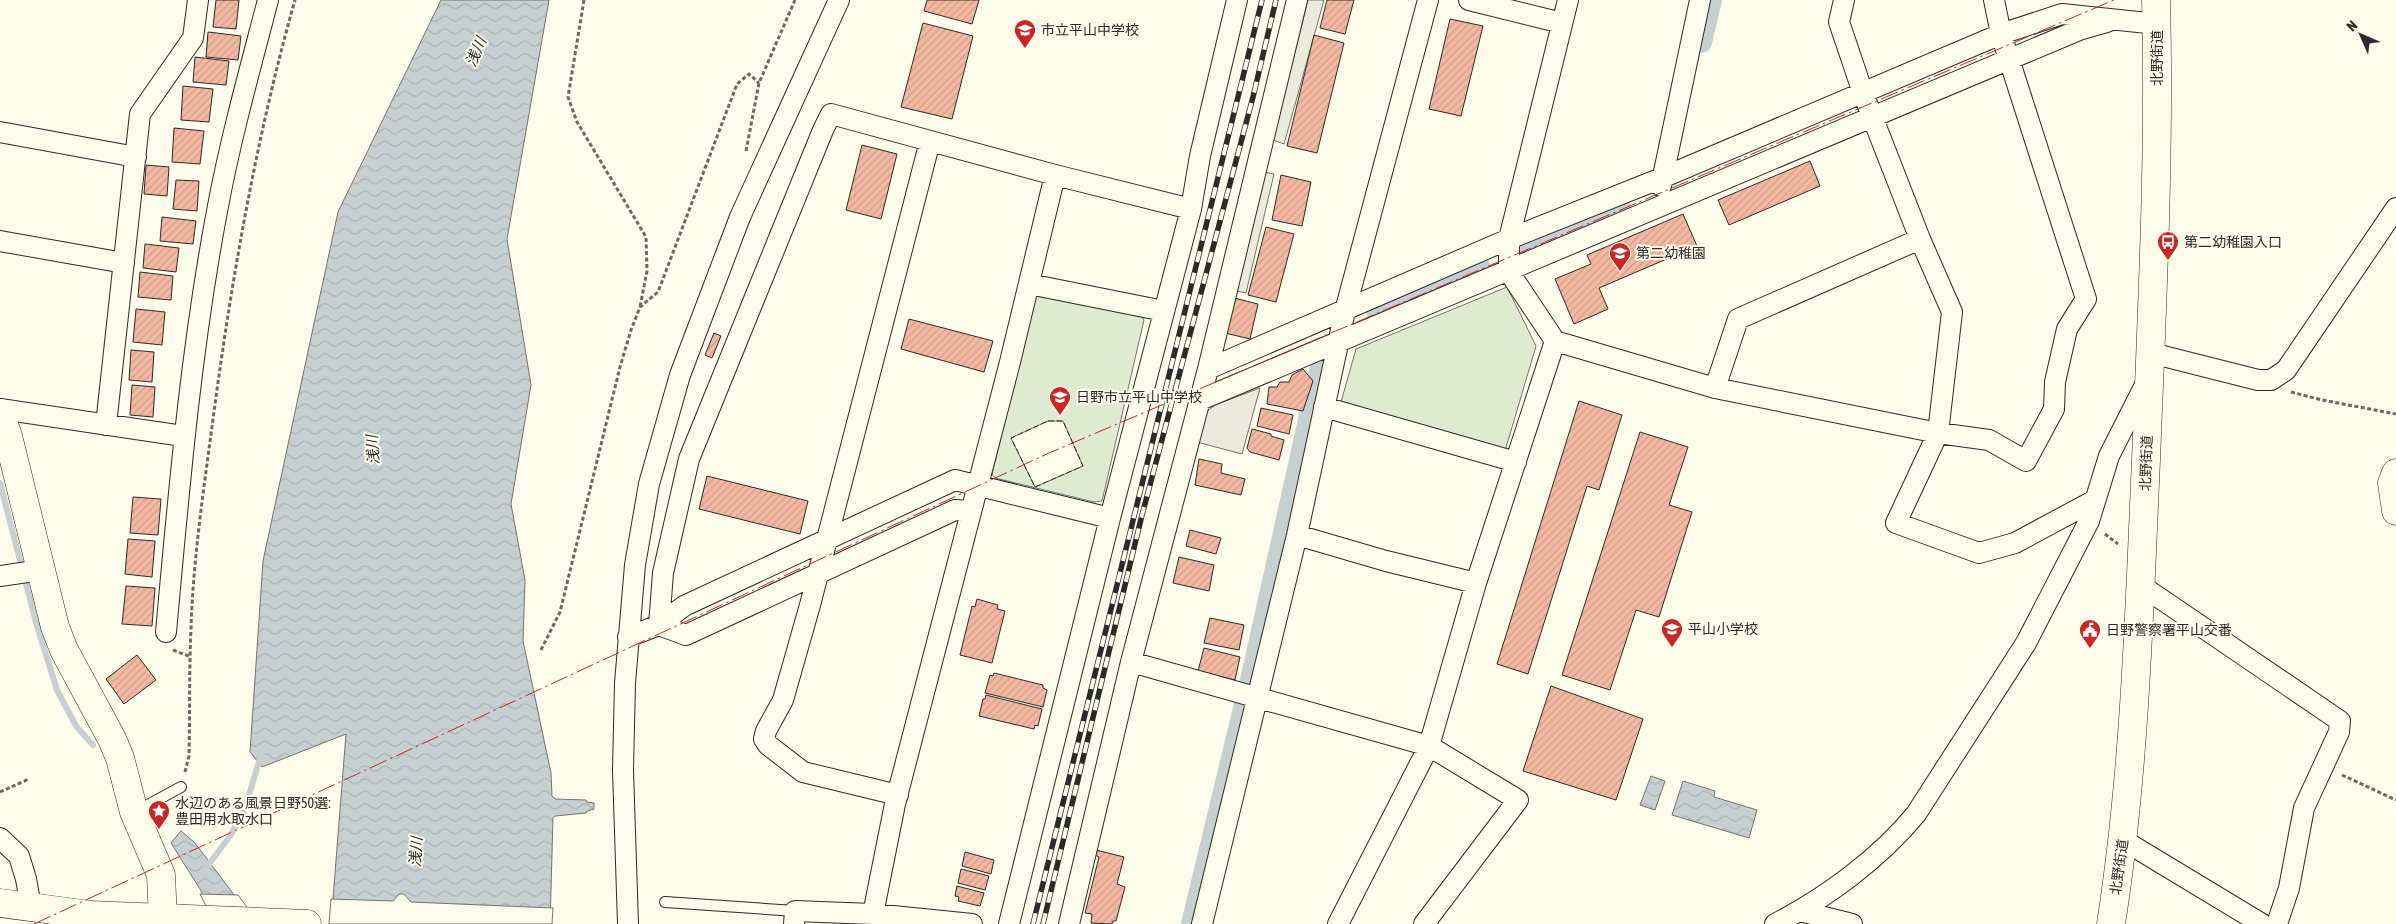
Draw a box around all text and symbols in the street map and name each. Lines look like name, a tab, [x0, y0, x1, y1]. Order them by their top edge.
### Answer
north arrow	[2336, 10, 2386, 60]
text: N	[2343, 17, 2360, 34]
school or university icon: 市立平山中学校	[1013, 18, 1037, 49]
place label: 市立平山中学校	[1041, 22, 1139, 38]
street label: 北野街道	[2149, 30, 2165, 86]
water label: 浅川	[462, 33, 490, 69]
bus stop icon: 第二幼稚園入口	[2156, 230, 2180, 261]
place label: 第二幼稚園入口	[2184, 234, 2282, 250]
school or university icon: 第二幼稚園	[1608, 241, 1632, 272]
place label: 第二幼稚園	[1636, 245, 1706, 261]
school or university icon: 日野市立平山中学校	[1048, 385, 1072, 416]
place label: 日野市立平山中学校	[1076, 389, 1202, 405]
water label: 浅川	[363, 432, 382, 466]
street label: 北野街道	[2137, 435, 2155, 491]
school or university icon: 平山小学校	[1660, 617, 1684, 648]
public building icon: 日野警察署平山交番	[2078, 618, 2102, 649]
place label: 平山小学校	[1688, 621, 1758, 637]
place label: 日野警察署平山交番	[2106, 622, 2232, 638]
place label: 水辺のある風景日野50選: 豊田用水取水口	[175, 795, 331, 827]
place icon: 水辺のある風景日野50選: 豊田用水取水口	[147, 799, 171, 830]
water label: 浅川	[406, 834, 425, 868]
street label: 北野街道	[2107, 838, 2131, 896]

